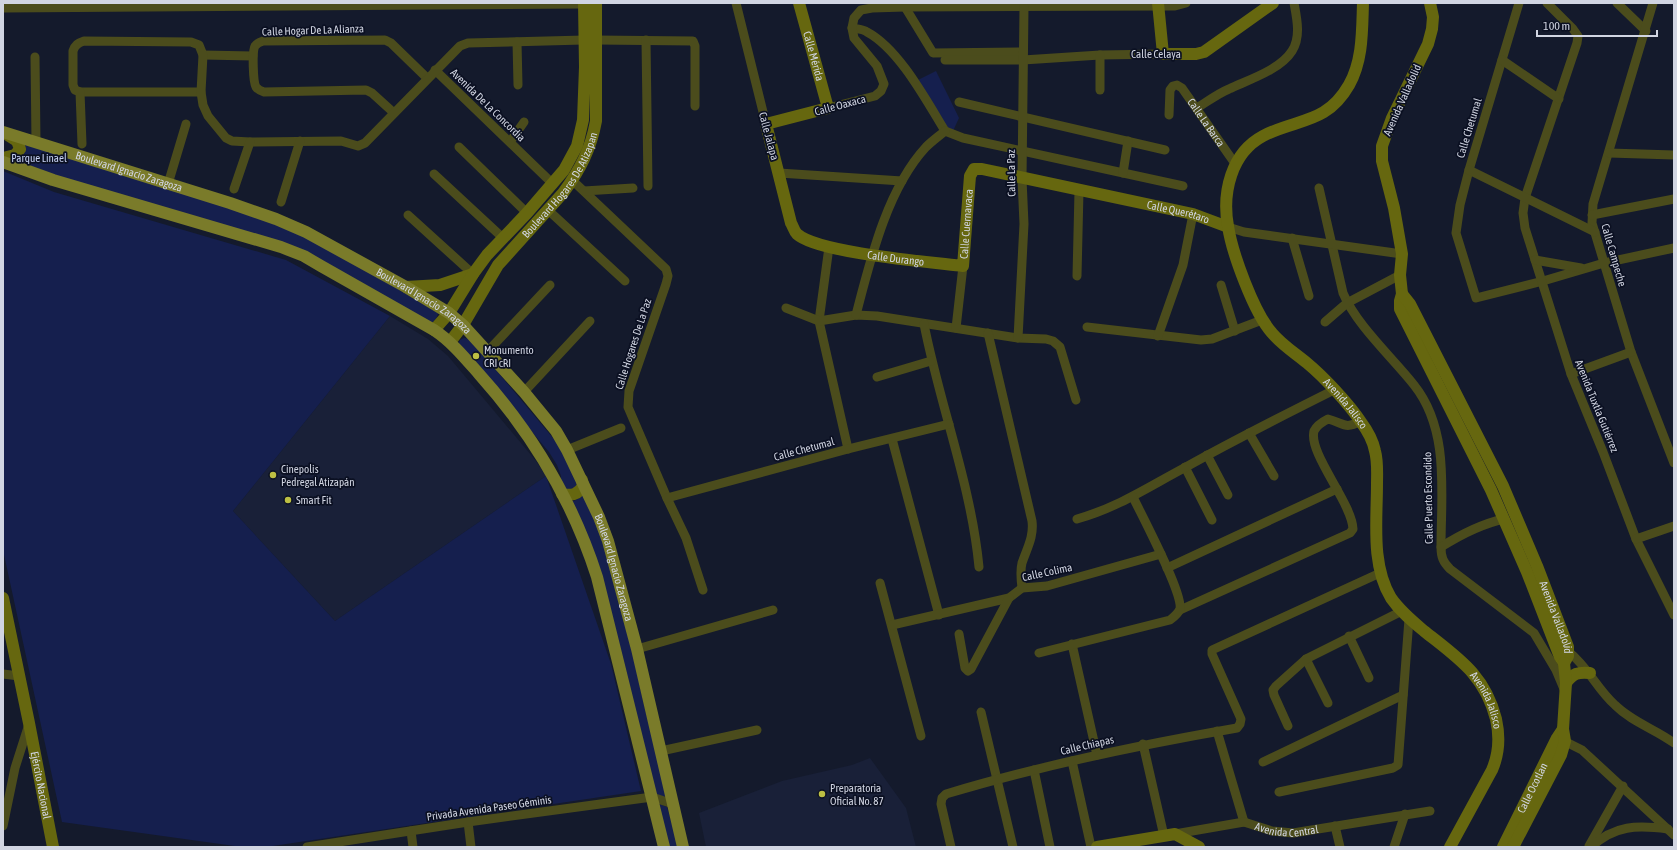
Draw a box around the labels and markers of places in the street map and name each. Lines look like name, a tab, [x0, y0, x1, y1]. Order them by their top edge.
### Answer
place label: Monumento CRI cRI	[484, 344, 534, 369]
marker: Monumento CRI cRI	[471, 351, 481, 361]
place label: Cinepolis Pedregal Atizapán	[281, 463, 355, 488]
marker: Cinepolis Pedregal Atizapán	[268, 470, 278, 480]
place label: Smart Fit	[296, 494, 332, 506]
marker: Smart Fit	[283, 495, 293, 505]
place label: Preparatoria Oficial No. 87	[830, 782, 884, 807]
marker: Preparatoria Oficial No. 87	[817, 789, 827, 799]

